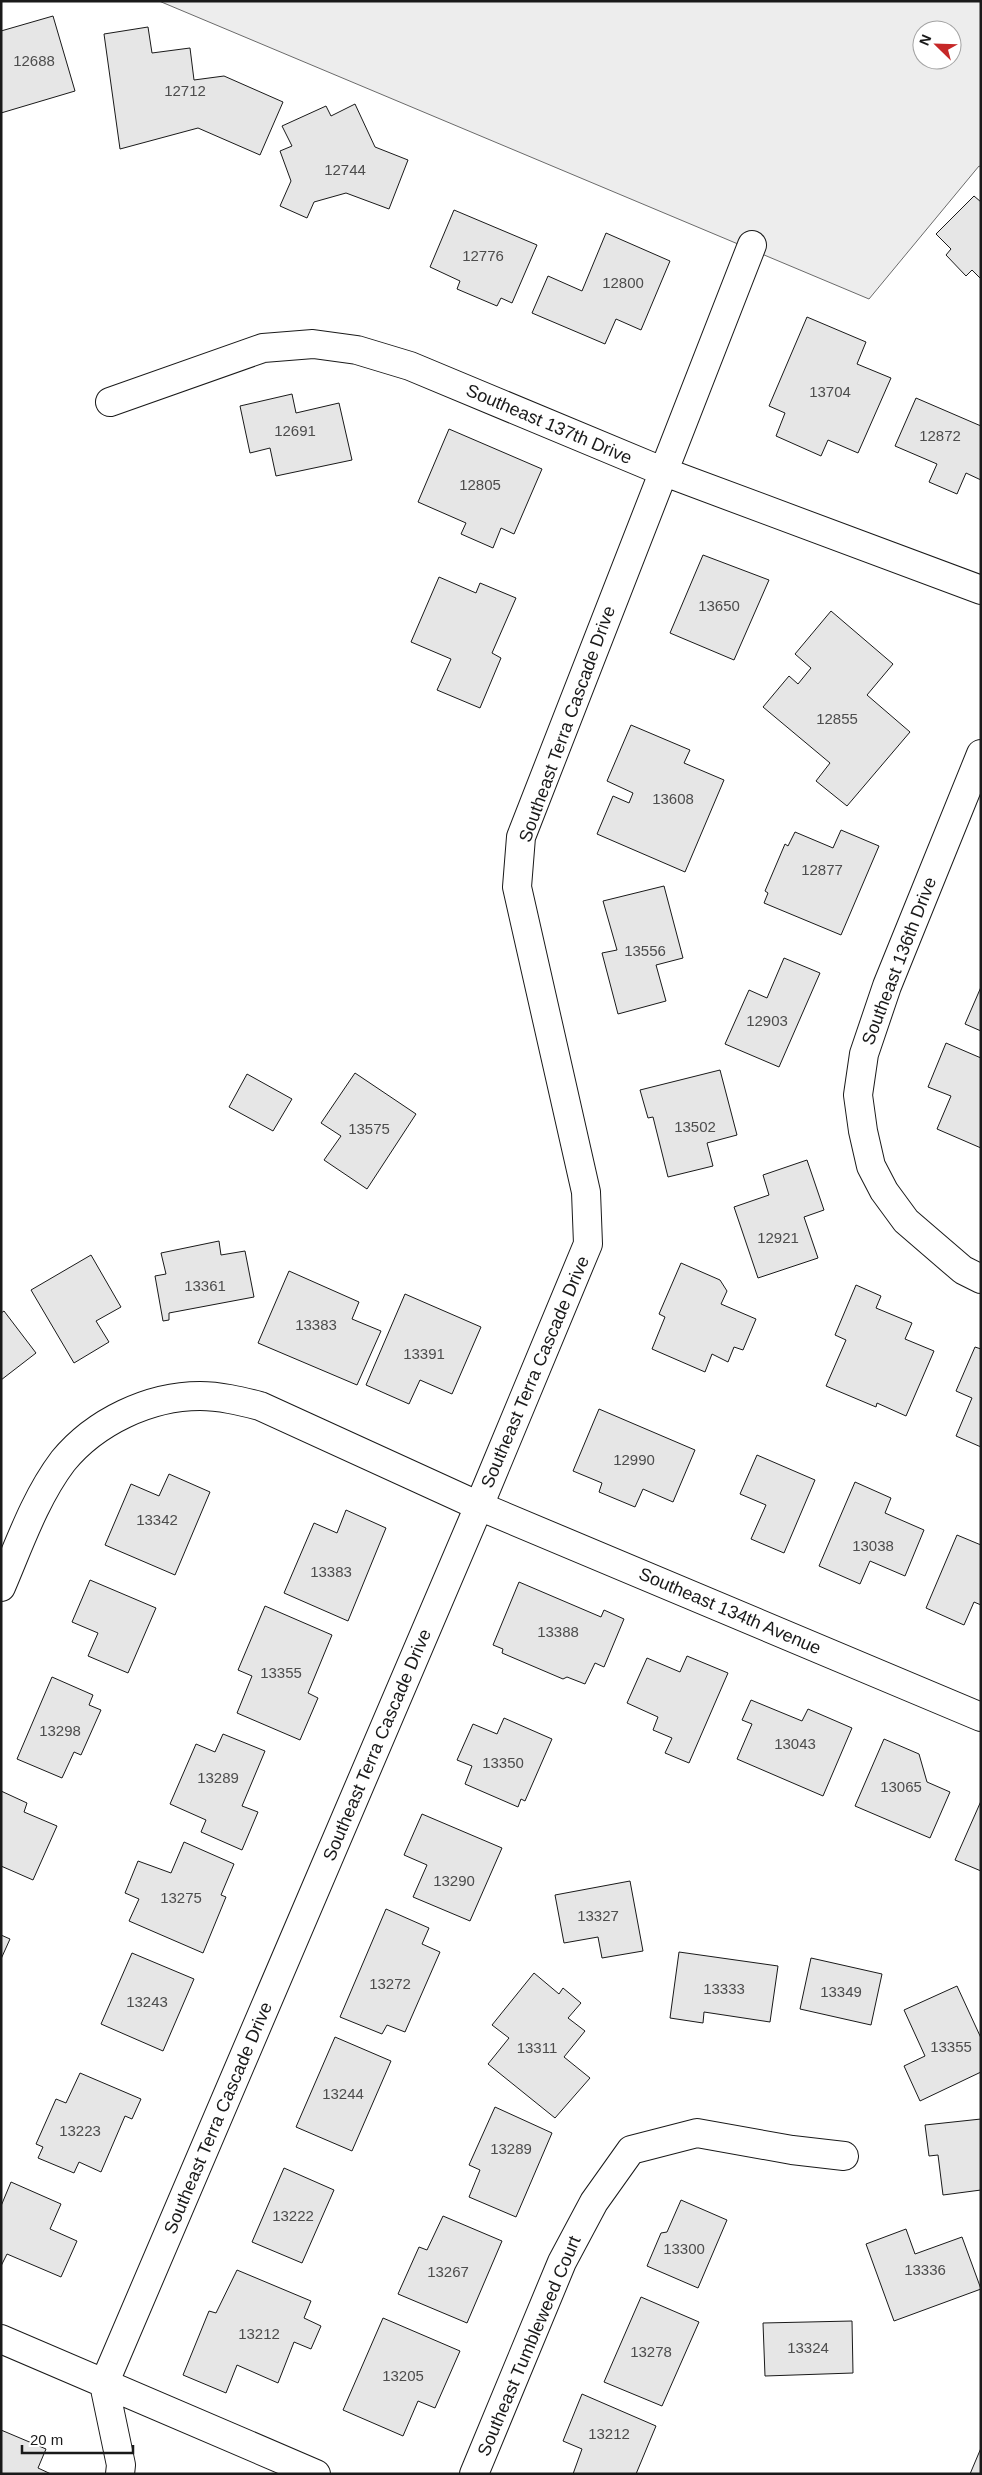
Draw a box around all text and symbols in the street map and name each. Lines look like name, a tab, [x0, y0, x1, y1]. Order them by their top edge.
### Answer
north arrow	[912, 20, 962, 70]
text: N	[916, 32, 934, 48]
house number: 12688	[13, 52, 55, 69]
house number: 12712	[164, 82, 206, 99]
house number: 12744	[324, 161, 366, 178]
house number: 12776	[462, 247, 504, 264]
house number: 12800	[602, 274, 644, 291]
street label: Southeast 137th Drive	[463, 380, 635, 468]
house number: 13704	[809, 383, 851, 400]
house number: 12691	[274, 422, 316, 439]
house number: 12872	[919, 427, 961, 444]
house number: 12805	[459, 476, 501, 493]
house number: 13650	[698, 597, 740, 614]
street label: Southeast Terra Cascade Drive	[515, 603, 619, 845]
house number: 12855	[816, 710, 858, 727]
house number: 13608	[652, 790, 694, 807]
house number: 12877	[801, 861, 843, 878]
street label: Southeast 136th Drive	[858, 874, 940, 1048]
house number: 13556	[624, 942, 666, 959]
house number: 12903	[746, 1012, 788, 1029]
house number: 13502	[674, 1118, 716, 1135]
house number: 13575	[348, 1120, 390, 1137]
house number: 12921	[757, 1229, 799, 1246]
street label: Southeast Terra Cascade Drive	[477, 1253, 593, 1491]
house number: 13361	[184, 1277, 226, 1294]
house number: 13383	[295, 1316, 337, 1333]
house number: 13391	[403, 1345, 445, 1362]
house number: 12990	[613, 1451, 655, 1468]
house number: 13342	[136, 1511, 178, 1528]
house number: 13038	[852, 1537, 894, 1554]
house number: 13383	[310, 1563, 352, 1580]
street label: Southeast 134th Avenue	[636, 1564, 824, 1658]
house number: 13388	[537, 1623, 579, 1640]
street label: Southeast Terra Cascade Drive	[319, 1626, 435, 1864]
house number: 13355	[260, 1664, 302, 1681]
house number: 13298	[39, 1722, 81, 1739]
house number: 13043	[774, 1735, 816, 1752]
house number: 13350	[482, 1754, 524, 1771]
house number: 13289	[197, 1769, 239, 1786]
house number: 13065	[880, 1778, 922, 1795]
house number: 13290	[433, 1872, 475, 1889]
house number: 13275	[160, 1889, 202, 1906]
house number: 13327	[577, 1907, 619, 1924]
house number: 13272	[369, 1975, 411, 1992]
house number: 13333	[703, 1980, 745, 1997]
house number: 13349	[820, 1983, 862, 2000]
house number: 13243	[126, 1993, 168, 2010]
street label: Southeast Terra Cascade Drive	[160, 1999, 276, 2237]
house number: 13355	[930, 2038, 972, 2055]
house number: 13311	[517, 2039, 557, 2056]
house number: 13244	[322, 2085, 364, 2102]
house number: 13223	[59, 2122, 101, 2139]
house number: 13289	[490, 2140, 532, 2157]
house number: 13222	[272, 2207, 314, 2224]
street label: Southeast Tumbleweed Court	[473, 2233, 585, 2459]
house number: 13300	[663, 2240, 705, 2257]
house number: 13336	[904, 2261, 946, 2278]
house number: 13267	[427, 2263, 469, 2280]
house number: 13212	[238, 2325, 280, 2342]
house number: 13324	[787, 2339, 829, 2356]
house number: 13278	[630, 2343, 672, 2360]
house number: 13205	[382, 2367, 424, 2384]
scale bar	[22, 2422, 134, 2454]
house number: 13212	[588, 2425, 630, 2442]
text: 20 m	[30, 2431, 63, 2448]

